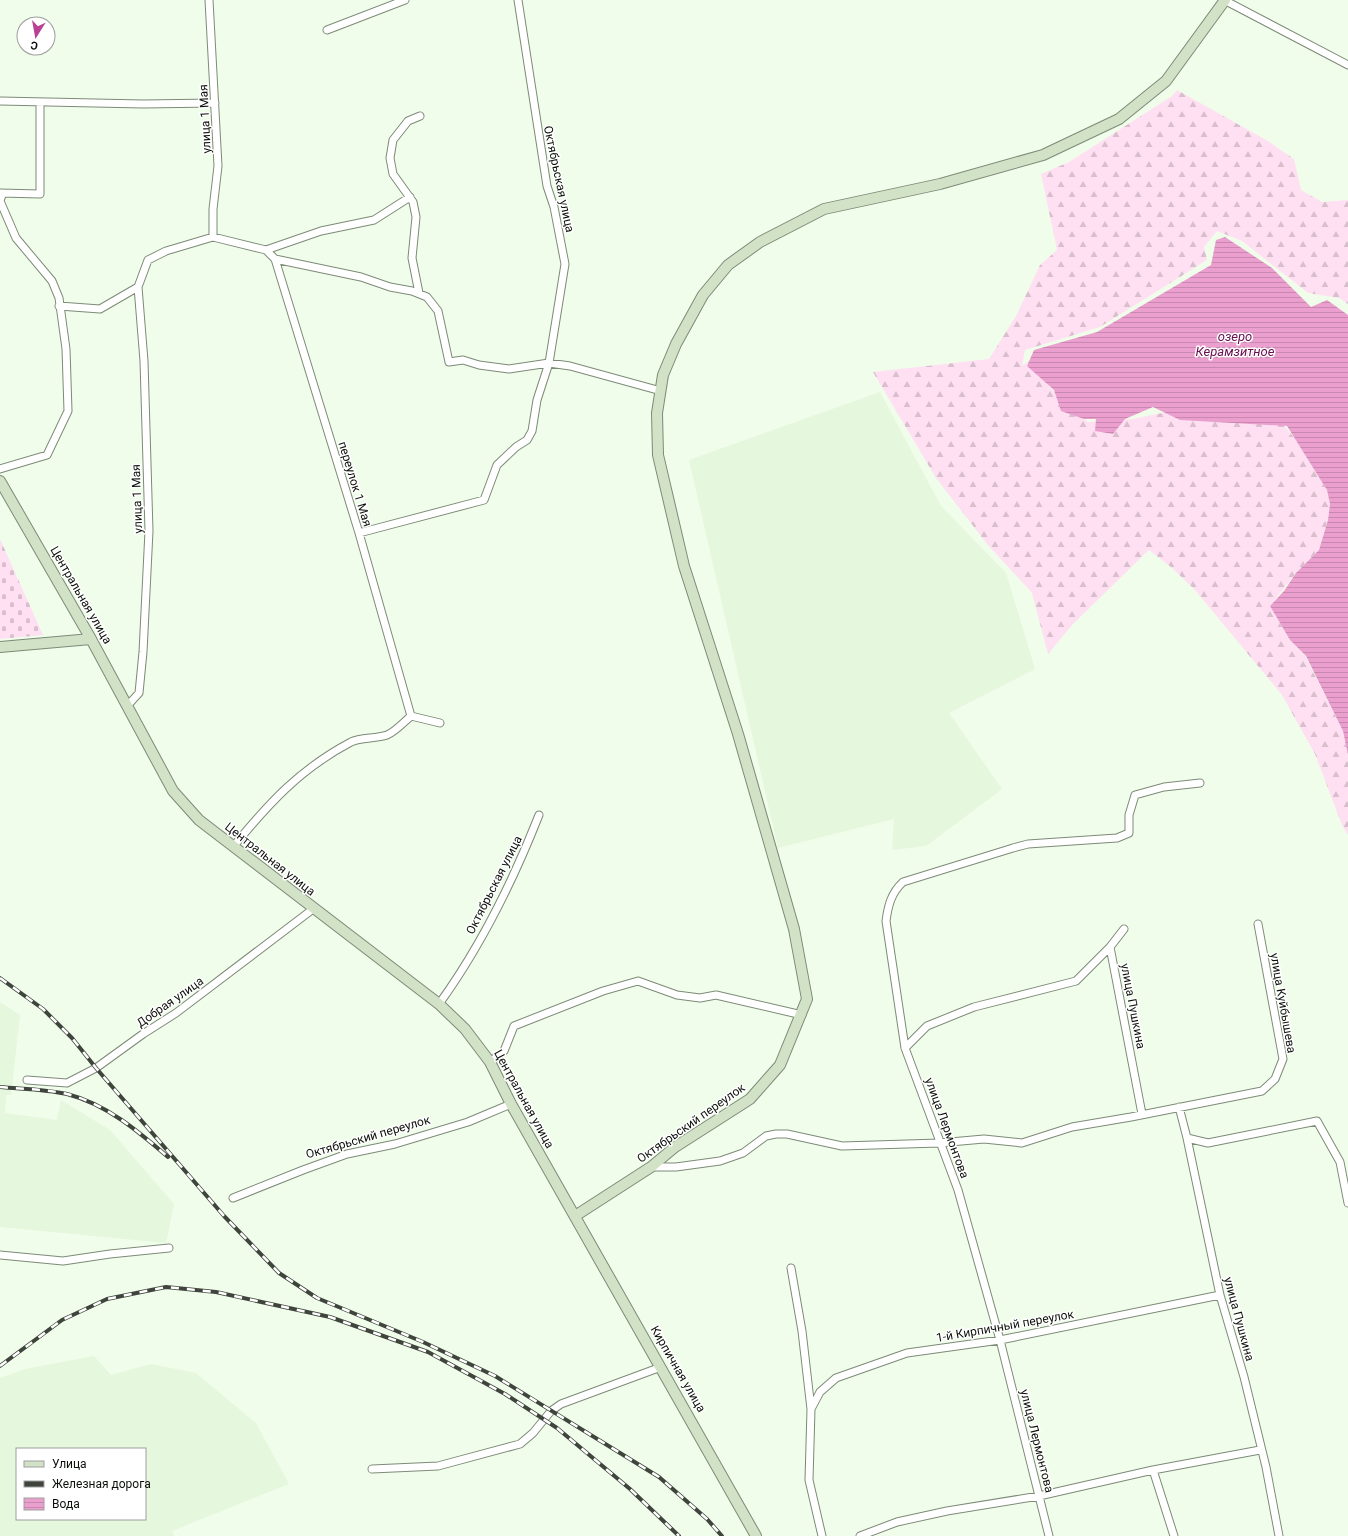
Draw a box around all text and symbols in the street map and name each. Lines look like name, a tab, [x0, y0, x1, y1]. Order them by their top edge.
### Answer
north arrow	[16, 16, 56, 56]
text: С	[29, 38, 39, 52]
street label: улица 1 Мая	[196, 84, 214, 154]
street label: Октябрьская улица	[541, 124, 577, 234]
water label: озеро Керамзитное	[1196, 329, 1275, 359]
street label: переулок 1 Мая	[335, 440, 375, 528]
street label: улица 1 Мая	[129, 464, 145, 534]
street label: Центральная улица	[47, 544, 115, 646]
street label: Центральная улица	[222, 819, 318, 899]
street label: Октябрьская улица	[463, 833, 525, 937]
street label: улица Куйбышева	[1267, 952, 1299, 1054]
street label: улица Пушкина	[1118, 962, 1148, 1050]
street label: Добрая улица	[134, 974, 206, 1030]
street label: Центральная улица	[491, 1047, 557, 1151]
street label: улица Лермонтова	[922, 1076, 972, 1180]
street label: Октябрьский переулок	[634, 1080, 748, 1166]
street label: Октябрьский переулок	[304, 1112, 432, 1161]
street label: улица Пушкина	[1221, 1275, 1257, 1363]
street label: 1-й Кирпичный переулок	[935, 1307, 1076, 1345]
street label: Кирпичная улица	[648, 1323, 708, 1415]
street label: улица Лермонтова	[1017, 1388, 1057, 1494]
legend	[16, 1448, 146, 1520]
text: Улица	[52, 1457, 87, 1471]
text: Железная дорога	[52, 1477, 151, 1491]
text: Вода	[52, 1497, 80, 1511]

